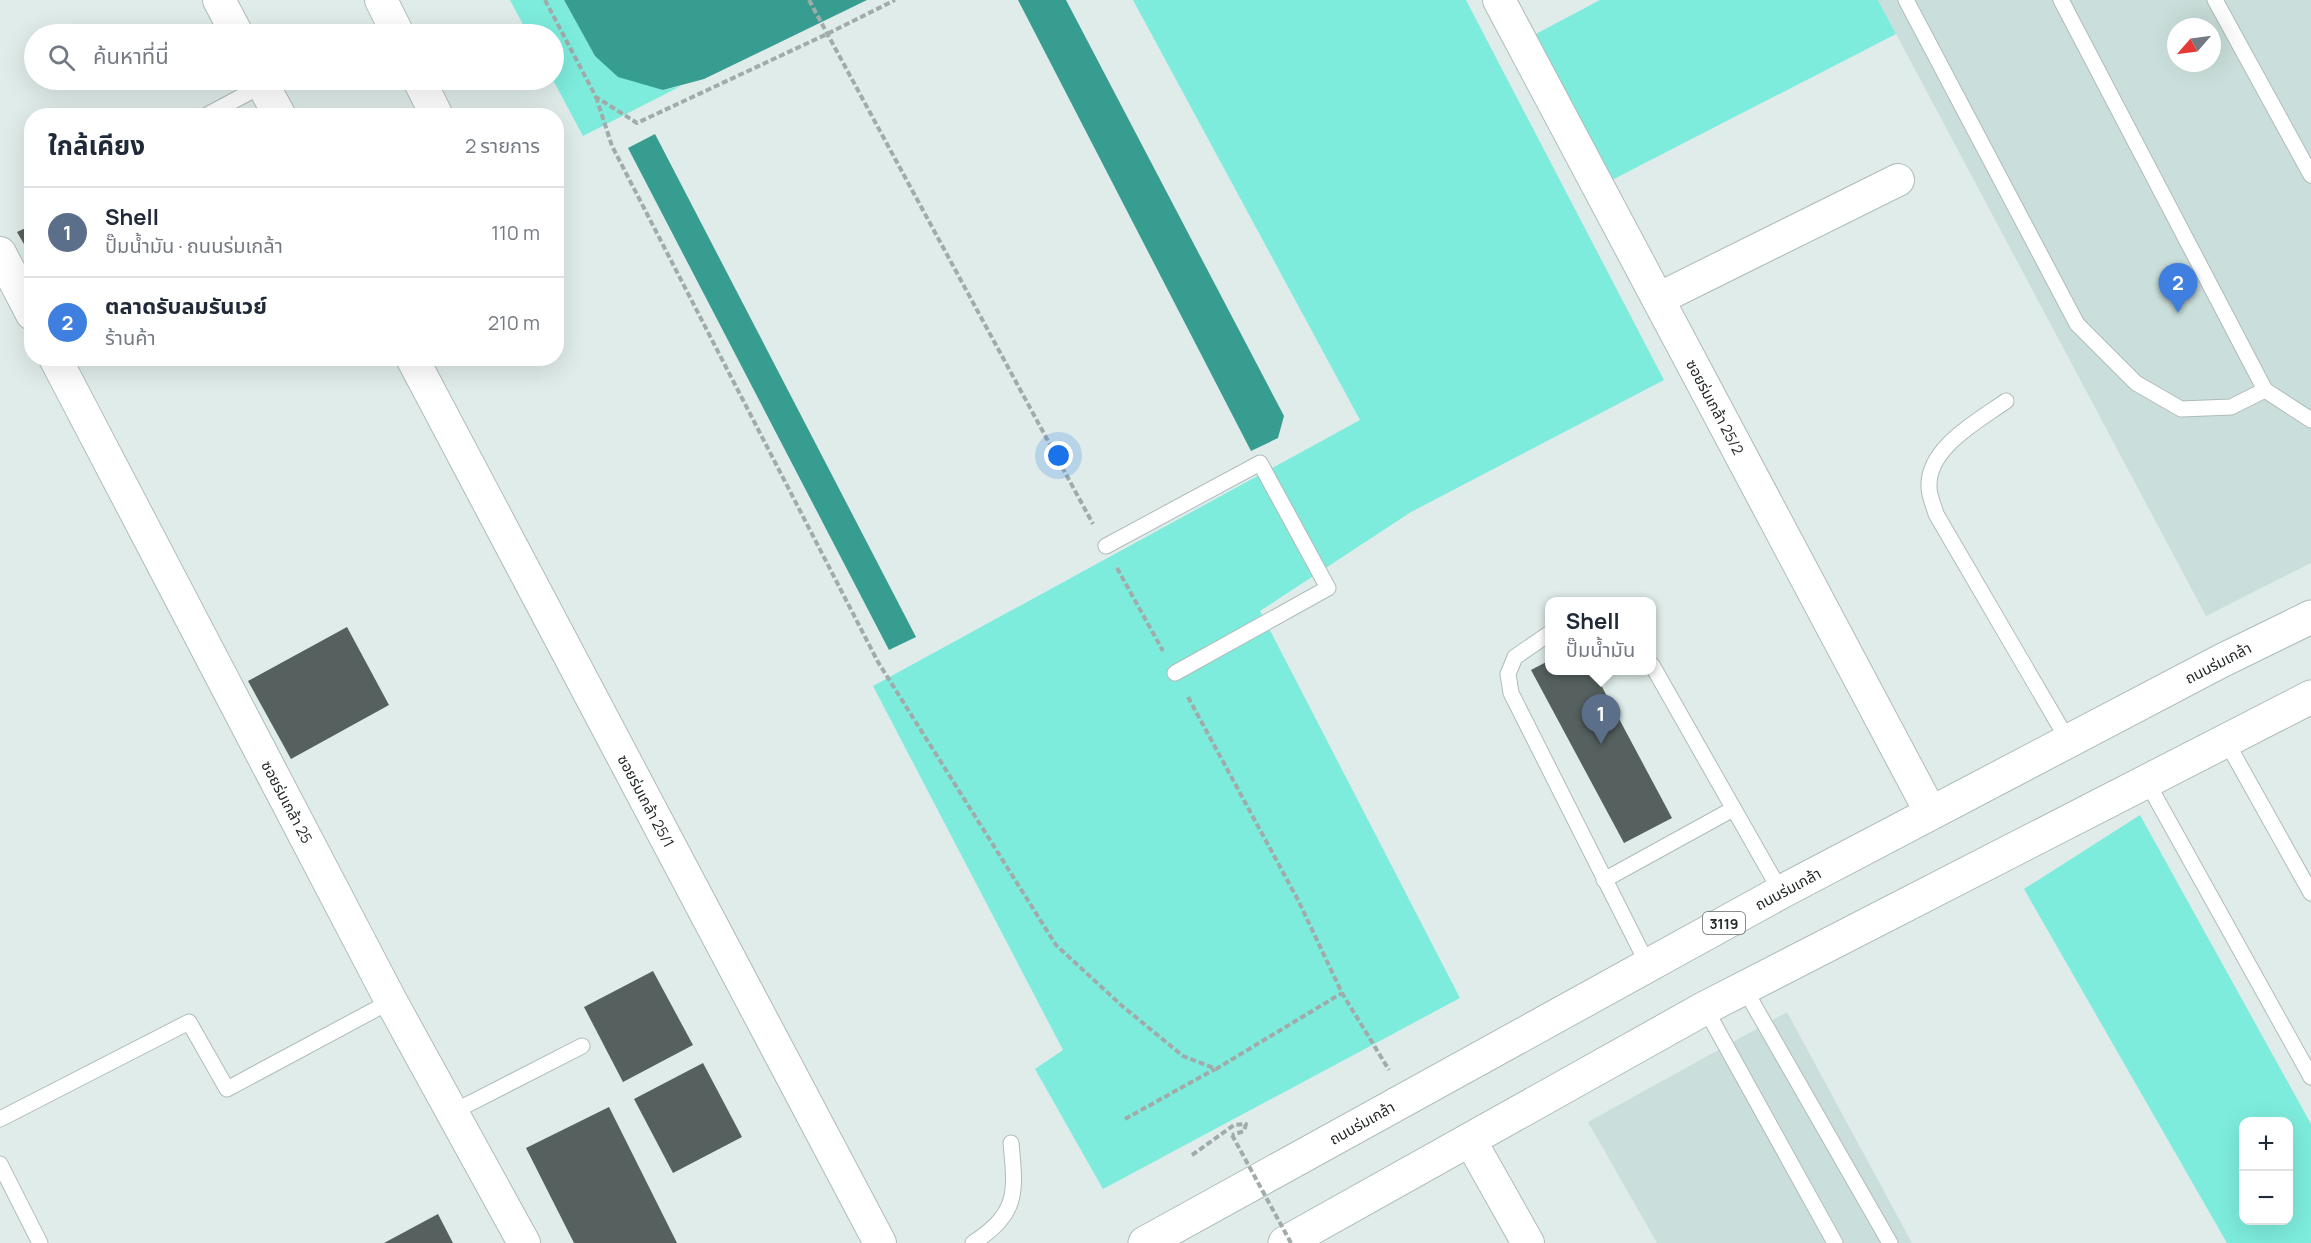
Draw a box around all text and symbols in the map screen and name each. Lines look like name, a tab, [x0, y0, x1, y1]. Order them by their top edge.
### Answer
north arrow	[2167, 18, 2221, 72]
search box	[24, 24, 564, 90]
icon: search	[45, 41, 78, 74]
text: ค้นหาที่นี่	[93, 41, 169, 71]
text: ใกล้เคียง	[48, 127, 145, 163]
text: 2 รายการ	[465, 132, 540, 159]
text: Shell	[105, 202, 159, 232]
text: 1	[63, 219, 72, 246]
text: 110 m	[491, 219, 540, 246]
text: ปั๊มน้ำมัน · ถนนร่มเกล้า	[105, 232, 283, 259]
pin: 2	[2158, 264, 2198, 313]
text: ตลาดรับลมรันเวย์	[105, 291, 267, 321]
text: 2	[62, 309, 73, 336]
text: 210 m	[488, 309, 540, 336]
text: ร้านค้า	[105, 324, 156, 351]
street label: ซอยร่มเกล้า 25/2	[1681, 356, 1749, 458]
your location	[1044, 441, 1073, 470]
popup	[1545, 597, 1656, 675]
text: Shell	[1566, 606, 1620, 636]
text: ปั๊มน้ำมัน	[1566, 636, 1635, 663]
street label: ถนนร่มเกล้า	[2181, 637, 2255, 689]
pin: 1	[1582, 694, 1620, 744]
street label: ซอยร่มเกล้า 25/1	[613, 751, 679, 851]
street label: ซอยร่มเกล้า 25	[256, 757, 318, 847]
street label: ถนนร่มเกล้า	[1751, 863, 1825, 915]
road number: 3119	[1703, 912, 1745, 934]
street label: ถนนร่มเกล้า	[1325, 1096, 1399, 1150]
map controls	[2239, 1117, 2293, 1225]
button: +	[2239, 1117, 2293, 1171]
button: −	[2239, 1171, 2293, 1225]

